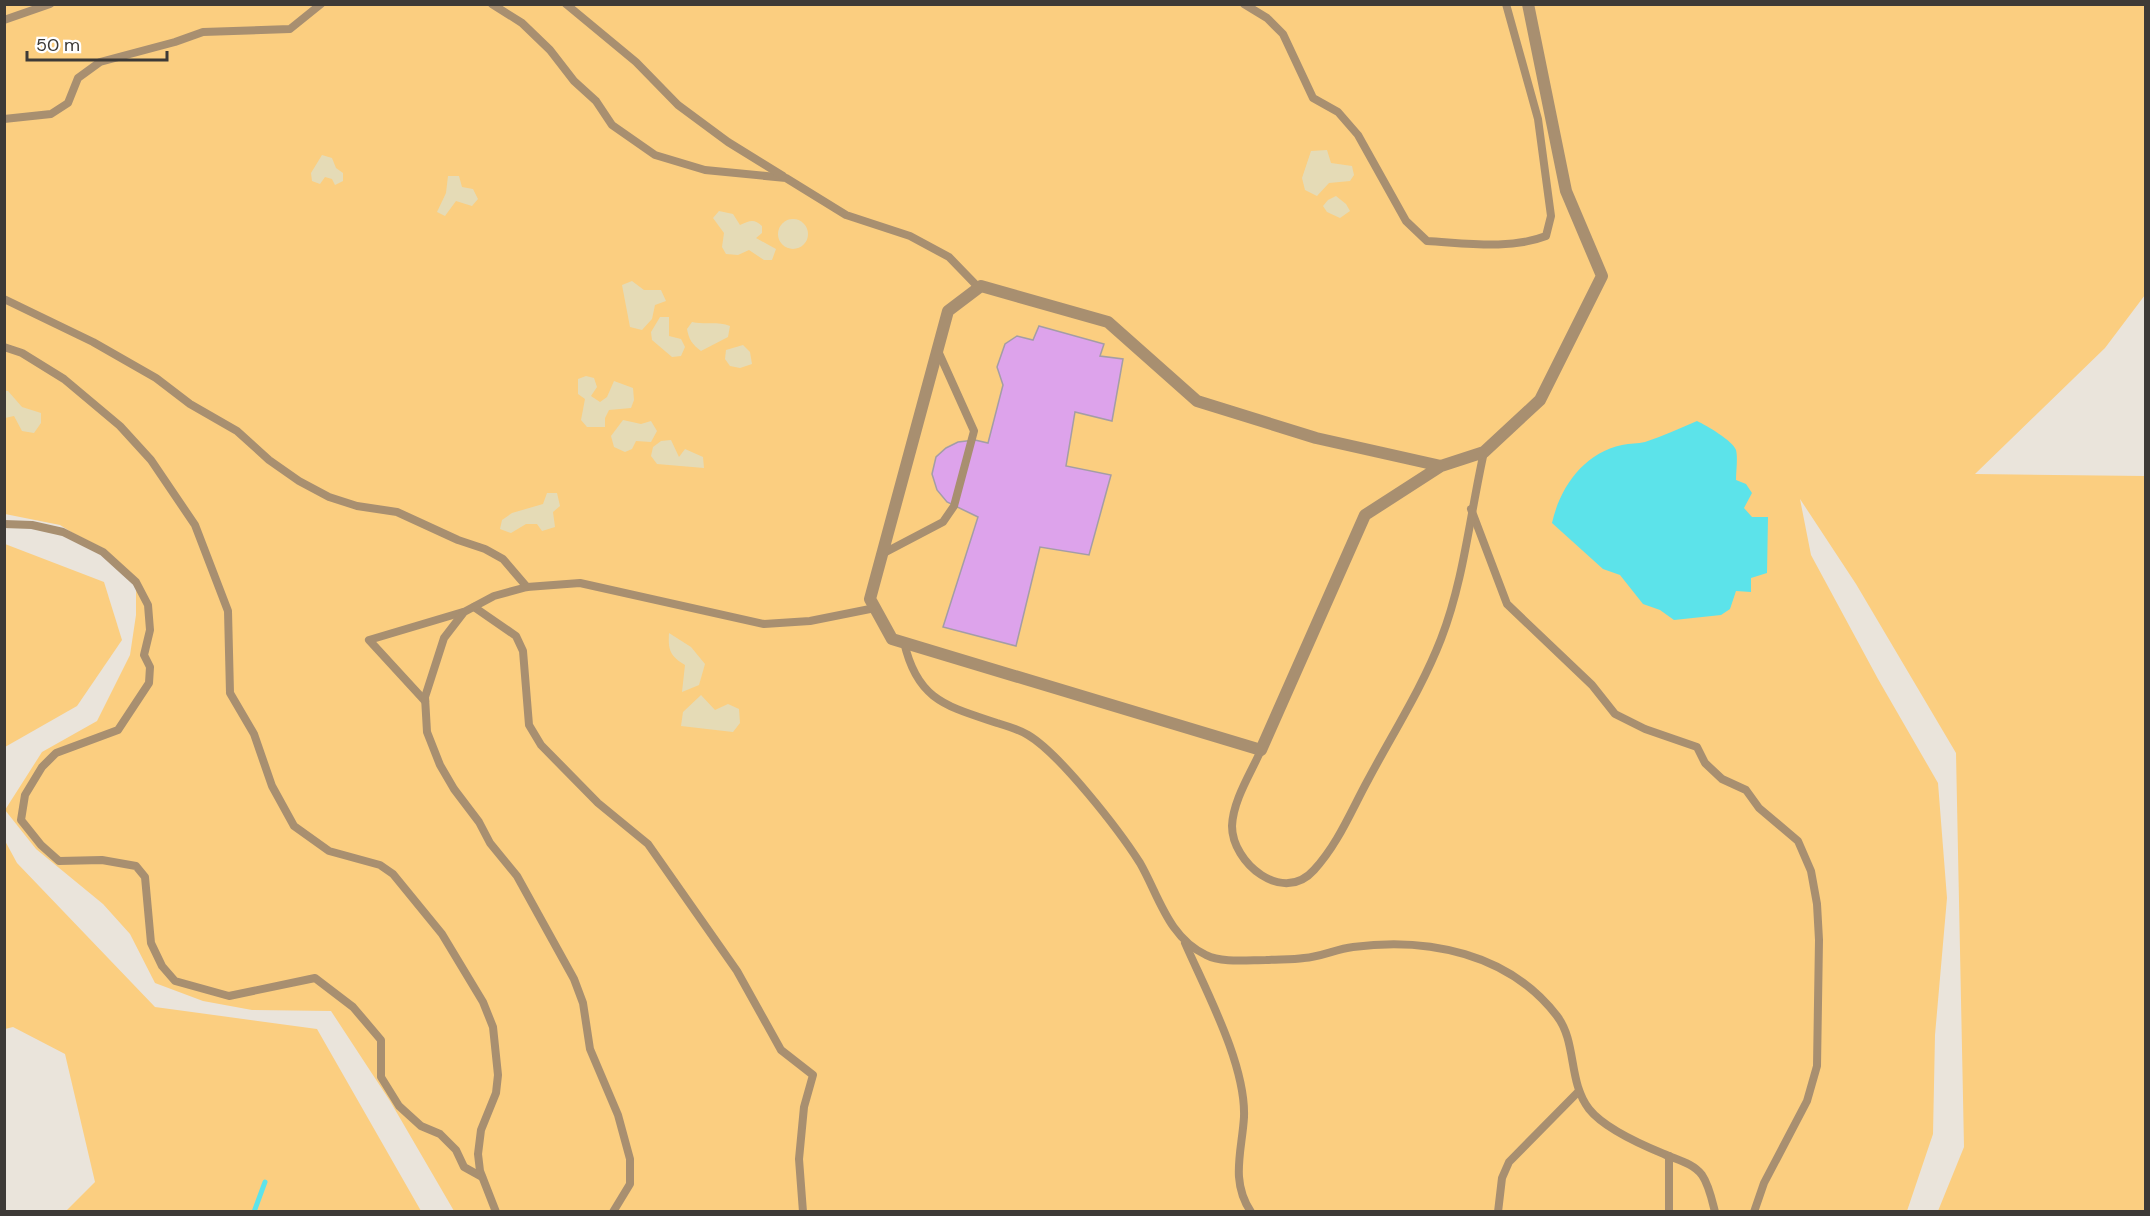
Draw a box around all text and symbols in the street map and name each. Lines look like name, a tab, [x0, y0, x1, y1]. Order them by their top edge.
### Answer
scale bar	[27, 24, 166, 62]
text: 50 m	[36, 33, 80, 57]

